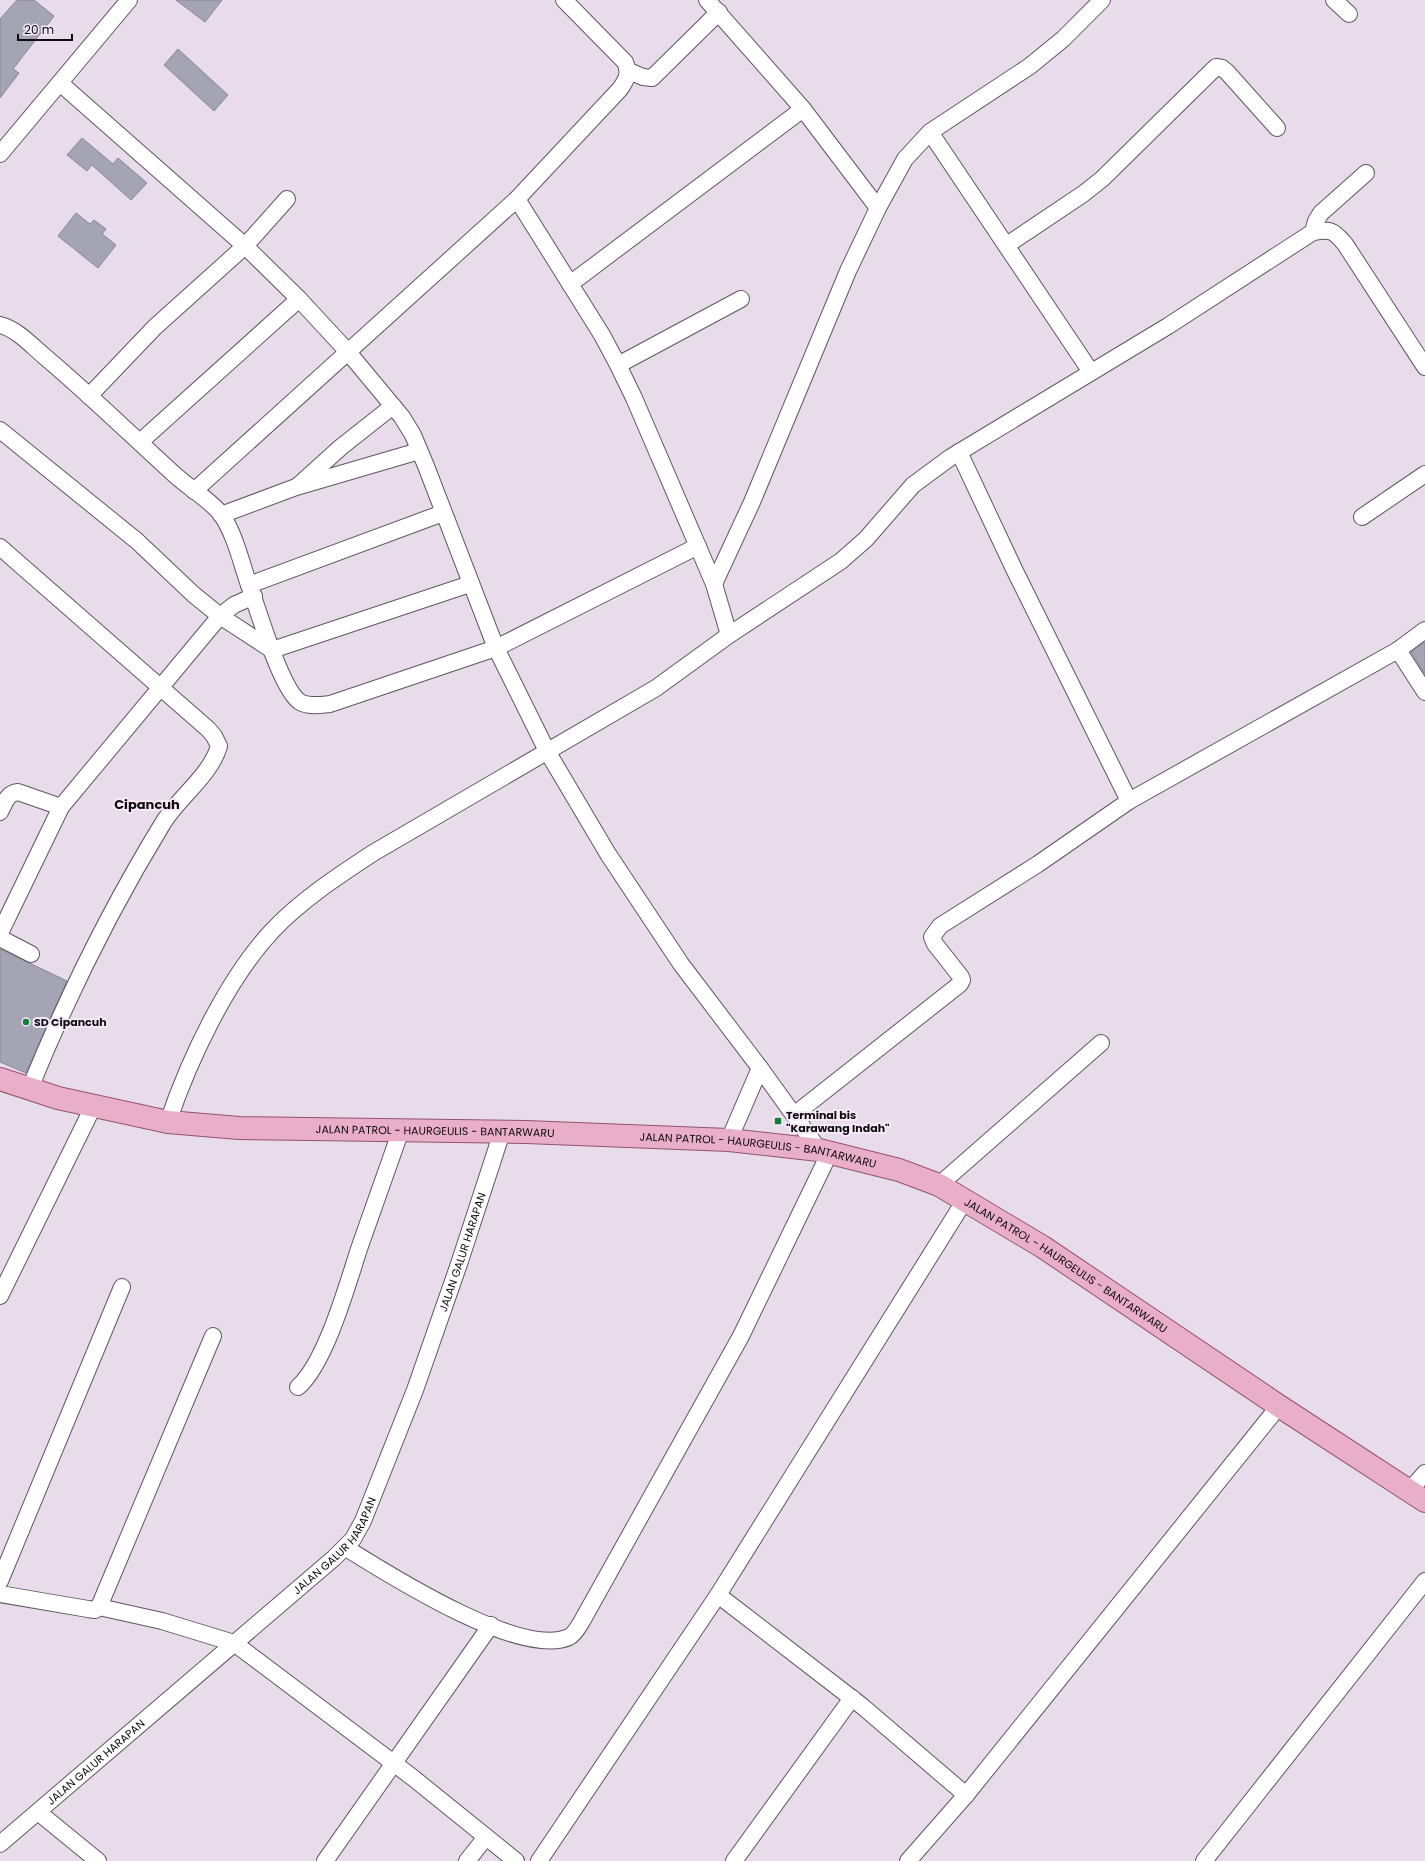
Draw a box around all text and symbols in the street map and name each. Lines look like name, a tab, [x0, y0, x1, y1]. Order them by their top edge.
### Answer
scale bar	[18, 16, 72, 42]
text: 20 m	[24, 21, 54, 38]
district label: Cipancuh	[114, 795, 180, 814]
place label: SD Cipancuh	[34, 1014, 107, 1030]
marker: SD Cipancuh	[21, 1017, 31, 1027]
place label: Terminal bis "Karawang Indah"	[786, 1107, 890, 1136]
marker: Terminal bis "Karawang Indah"	[773, 1116, 783, 1126]
street label: JALAN PATROL - HAURGEULIS - BANTARWARU	[316, 1121, 555, 1141]
street label: JALAN PATROL - HAURGEULIS - BANTARWARU	[639, 1128, 878, 1172]
street label: JALAN GALUR HARAPAN	[435, 1190, 490, 1314]
street label: JALAN PATROL - HAURGEULIS - BANTARWARU	[961, 1194, 1171, 1337]
street label: JALAN GALUR HARAPAN	[289, 1495, 380, 1598]
street label: JALAN GALUR HARAPAN	[43, 1715, 148, 1809]

